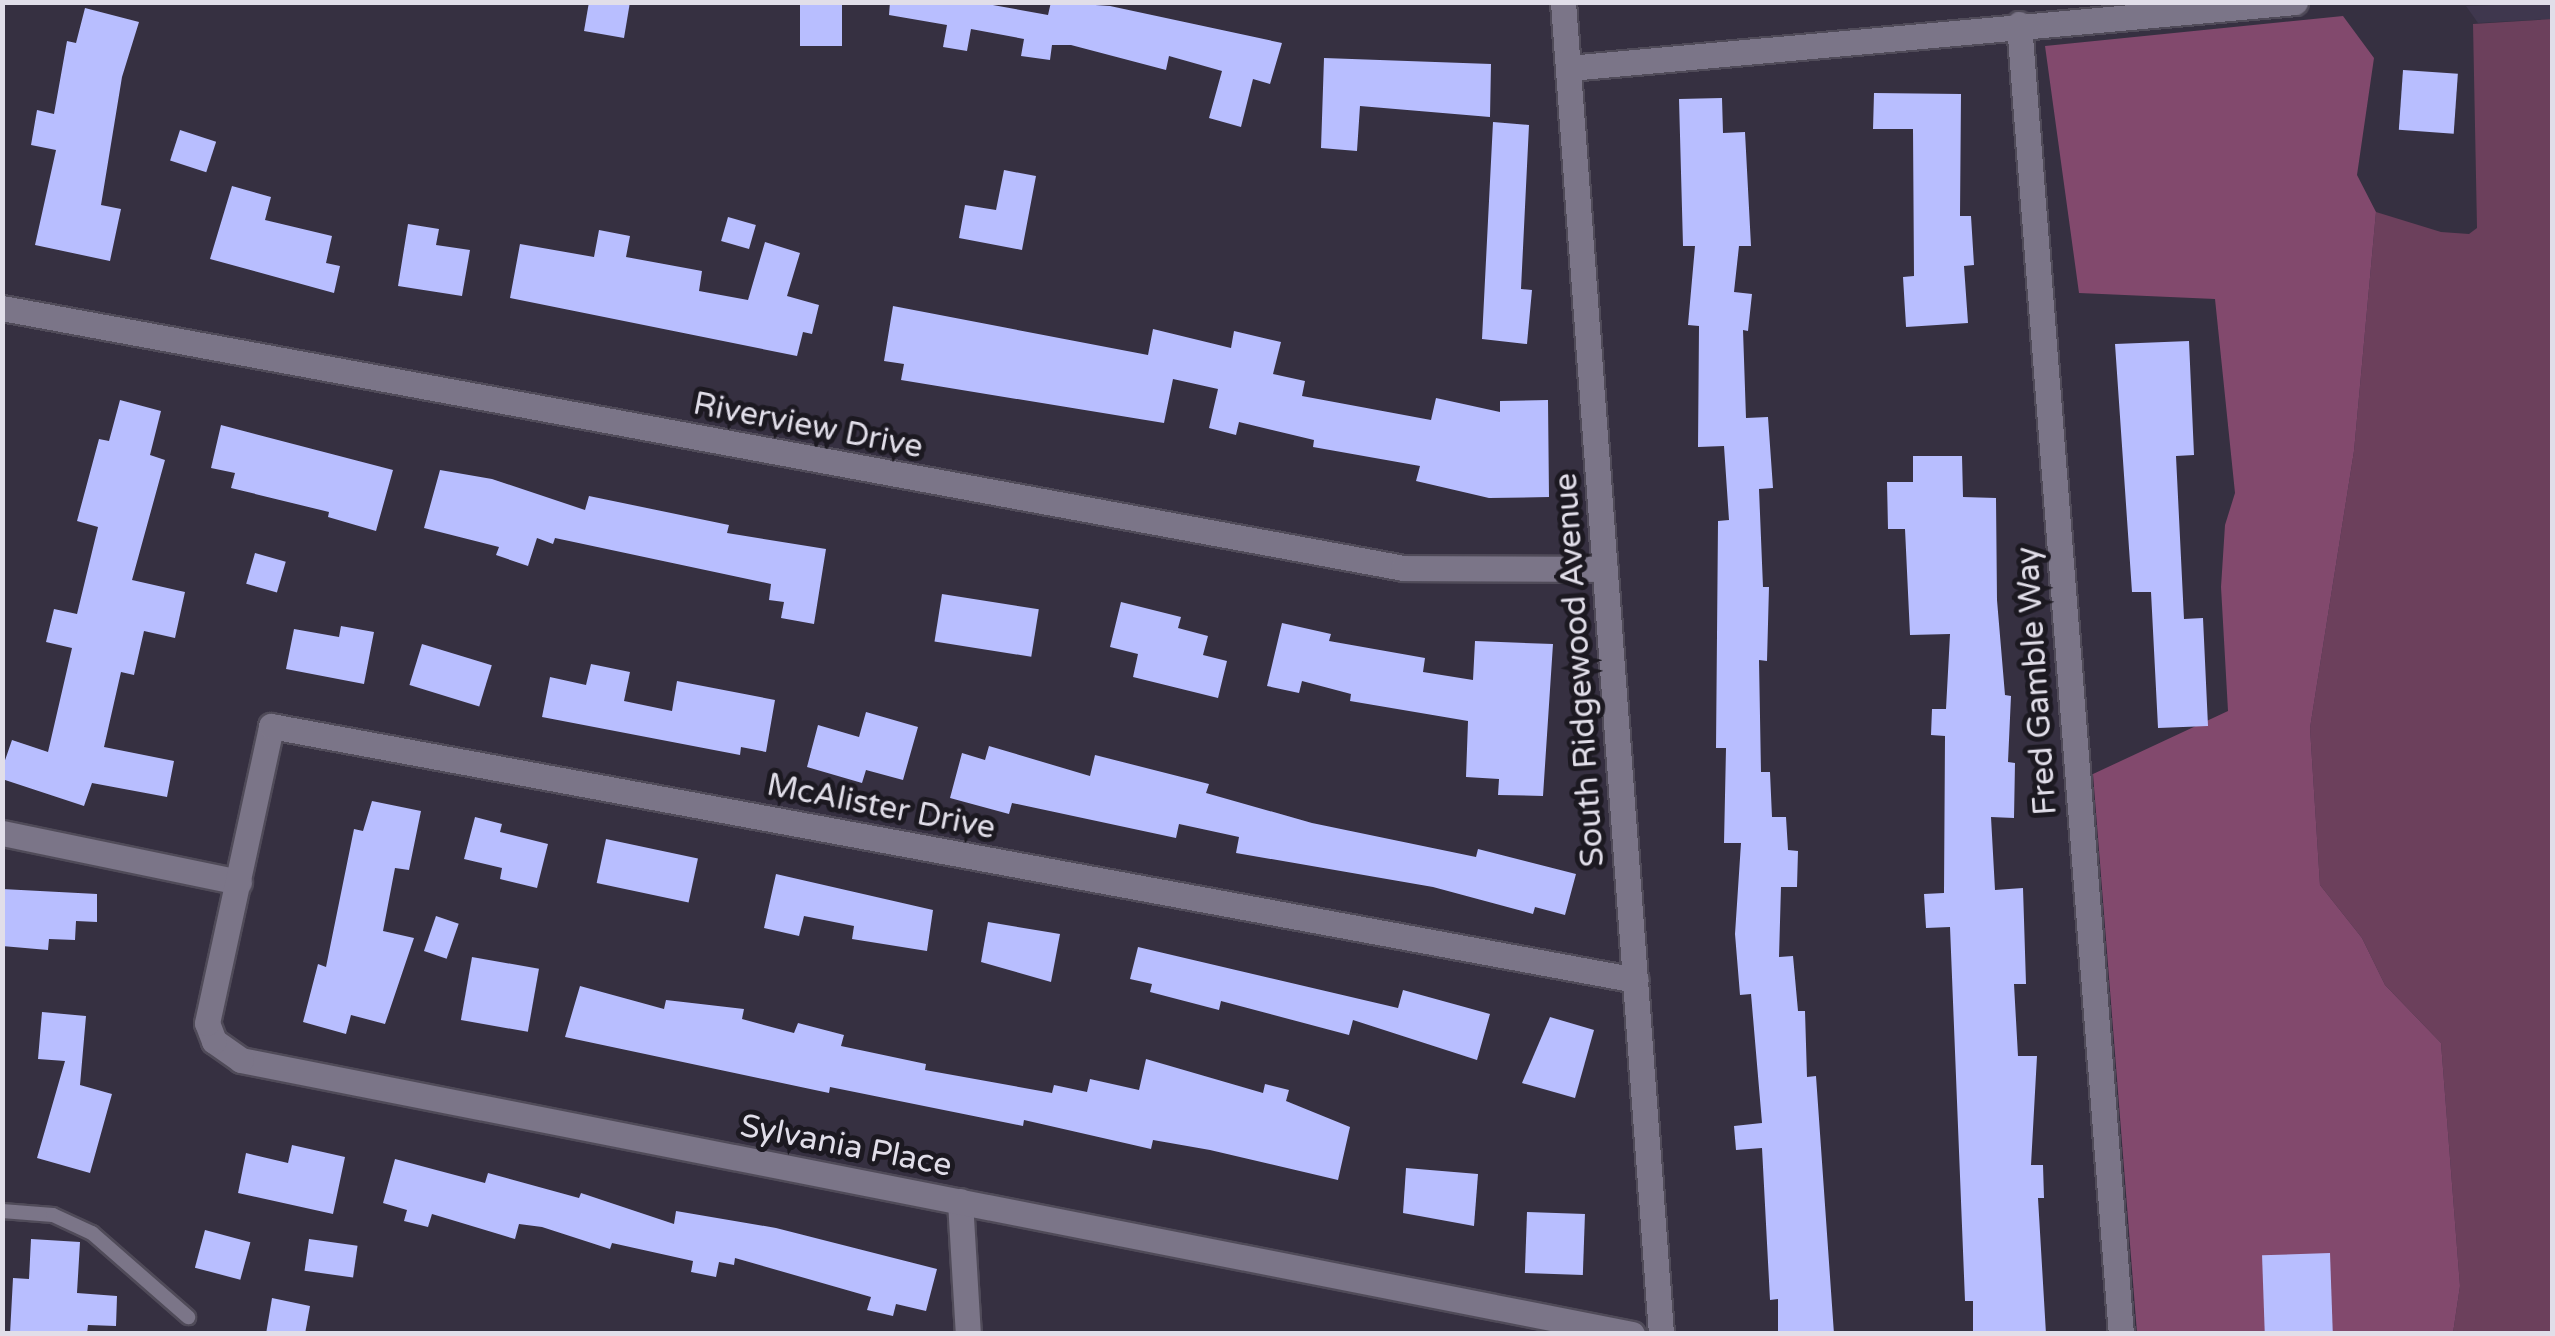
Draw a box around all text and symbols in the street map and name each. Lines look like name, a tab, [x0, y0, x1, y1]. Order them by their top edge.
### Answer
street label: Riverview Drive	[690, 385, 926, 467]
street label: South Ridgewood Avenue	[1547, 472, 1613, 868]
street label: Fred Gamble Way	[2008, 545, 2066, 817]
street label: McAlister Drive	[764, 766, 998, 848]
street label: Sylvania Place	[737, 1107, 955, 1185]

